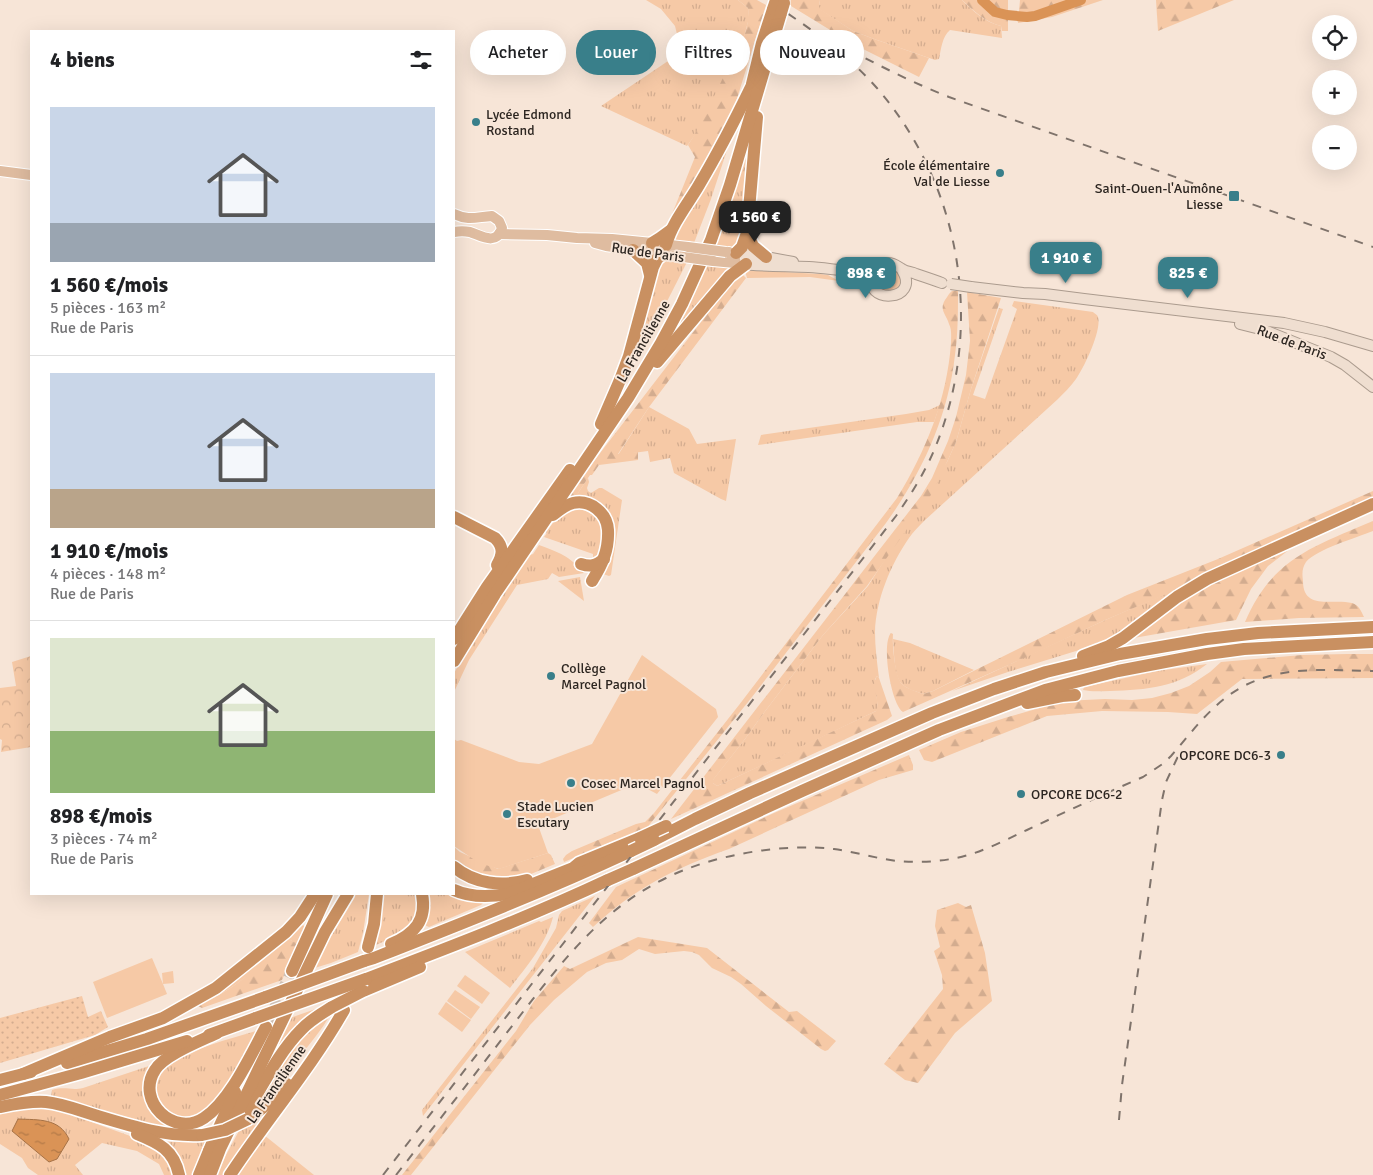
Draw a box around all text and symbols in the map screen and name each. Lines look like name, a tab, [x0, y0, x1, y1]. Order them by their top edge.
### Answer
map controls	[1312, 15, 1357, 170]
button: locate	[1312, 15, 1357, 60]
chip: Acheter	[470, 30, 566, 75]
chip: Louer	[576, 30, 656, 75]
chip: Filtres	[666, 30, 750, 75]
chip: Nouveau	[760, 30, 864, 75]
icon: filters	[407, 46, 435, 74]
text: 4 biens	[50, 47, 115, 73]
button: +	[1312, 70, 1357, 115]
place label: Lycée Edmond Rostand	[486, 106, 571, 139]
marker: Lycée Edmond Rostand	[470, 116, 482, 128]
button: −	[1312, 125, 1357, 170]
icon: home	[198, 140, 288, 230]
place label: École élémentaire Val de Liesse	[883, 157, 990, 190]
marker: École élémentaire Val de Liesse	[994, 167, 1006, 179]
place label: Saint-Ouen-l'Aumône Liesse	[1095, 180, 1223, 213]
marker: Saint-Ouen-l'Aumône Liesse	[1227, 189, 1241, 203]
pin: 1 560 €	[709, 200, 801, 243]
text: 1 560 €	[730, 207, 780, 227]
street label: Rue de Paris	[610, 239, 685, 266]
pin: 1 910 €	[1020, 242, 1112, 284]
text: 1 910 €	[1041, 248, 1091, 268]
pin: 898 €	[831, 256, 901, 299]
pin: 825 €	[1153, 256, 1223, 299]
text: 898 €	[847, 263, 885, 283]
text: 825 €	[1169, 263, 1207, 283]
text: 1 560 €/mois	[50, 272, 168, 298]
street label: La Francilienne	[613, 297, 674, 385]
text: 5 pièces · 163 m²	[50, 298, 166, 318]
text: Rue de Paris	[50, 318, 134, 338]
street label: Rue de Paris	[1255, 321, 1329, 364]
icon: home	[198, 405, 288, 495]
text: 1 910 €/mois	[50, 538, 168, 564]
text: 4 pièces · 148 m²	[50, 564, 166, 584]
text: Rue de Paris	[50, 584, 134, 604]
place label: Collège Marcel Pagnol	[561, 660, 646, 693]
icon: home	[198, 670, 288, 760]
marker: Collège Marcel Pagnol	[545, 670, 557, 682]
place label: OPCORE DC6-3	[1179, 747, 1271, 764]
marker: OPCORE DC6-3	[1275, 749, 1287, 761]
place label: Cosec Marcel Pagnol	[581, 775, 705, 792]
marker: Cosec Marcel Pagnol	[565, 777, 577, 789]
place label: OPCORE DC6-2	[1031, 786, 1123, 803]
marker: OPCORE DC6-2	[1015, 788, 1027, 800]
place label: Stade Lucien Escutary	[517, 798, 594, 831]
text: 898 €/mois	[50, 803, 152, 829]
marker: Stade Lucien Escutary	[501, 808, 513, 820]
text: 3 pièces · 74 m²	[50, 829, 158, 849]
text: Rue de Paris	[50, 849, 134, 869]
street label: La Francilienne	[243, 1042, 310, 1127]

